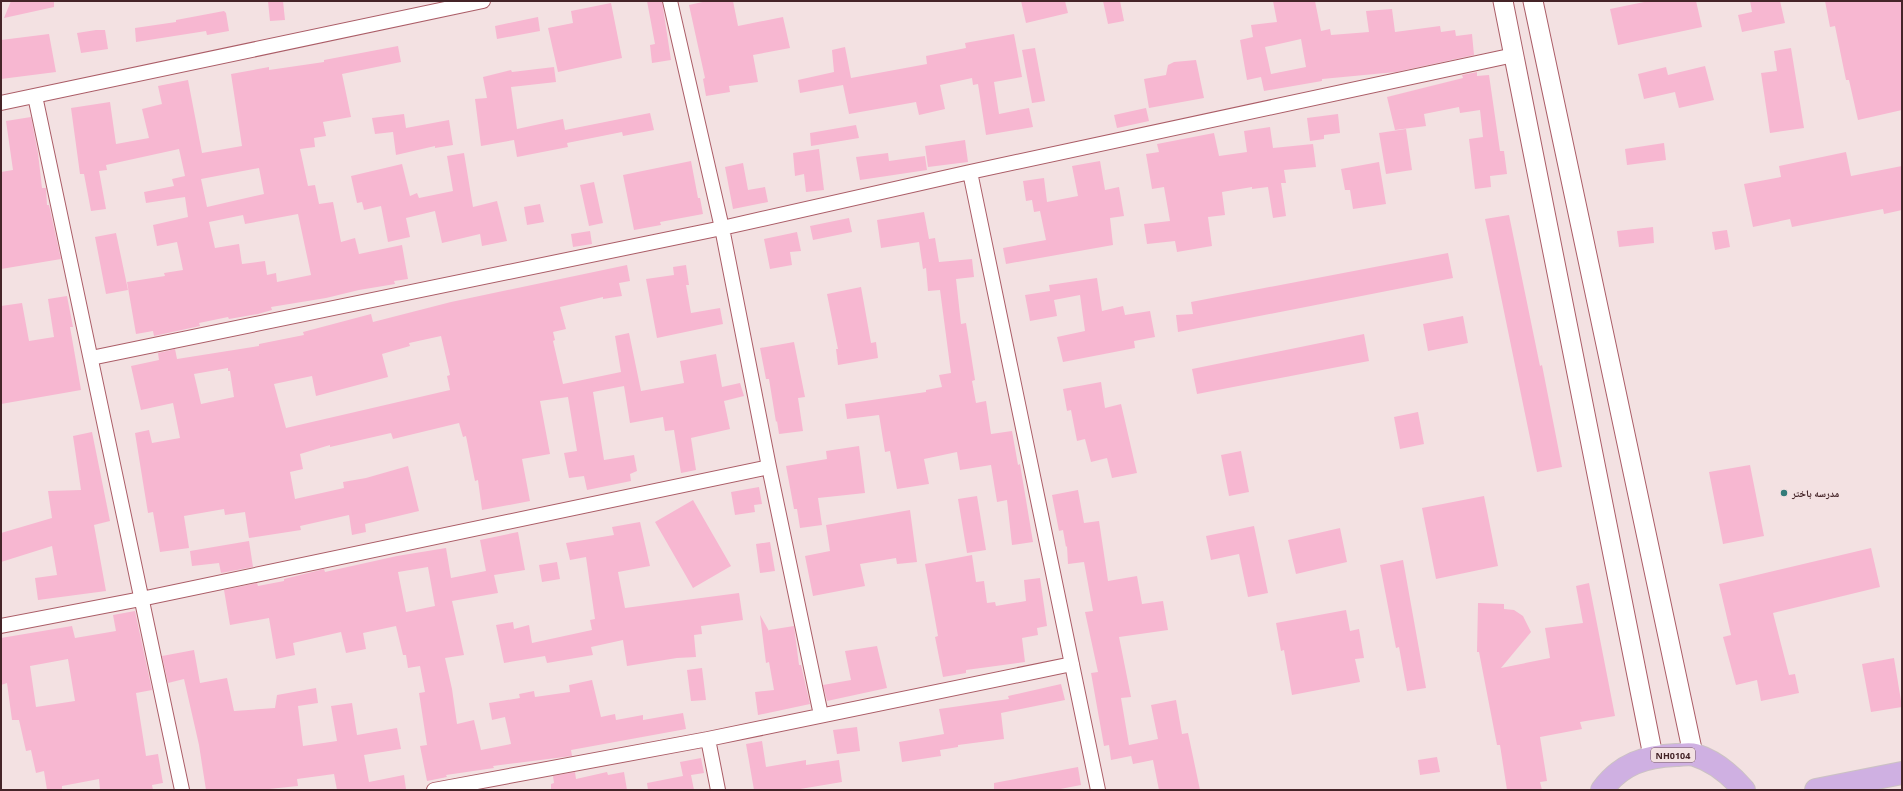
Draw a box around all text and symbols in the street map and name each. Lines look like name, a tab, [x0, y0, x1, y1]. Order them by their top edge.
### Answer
place label: مدرسه باختر	[1791, 486, 1840, 500]
marker: مدرسه باختر	[1779, 488, 1789, 498]
road number: NH0104	[1651, 748, 1695, 762]

